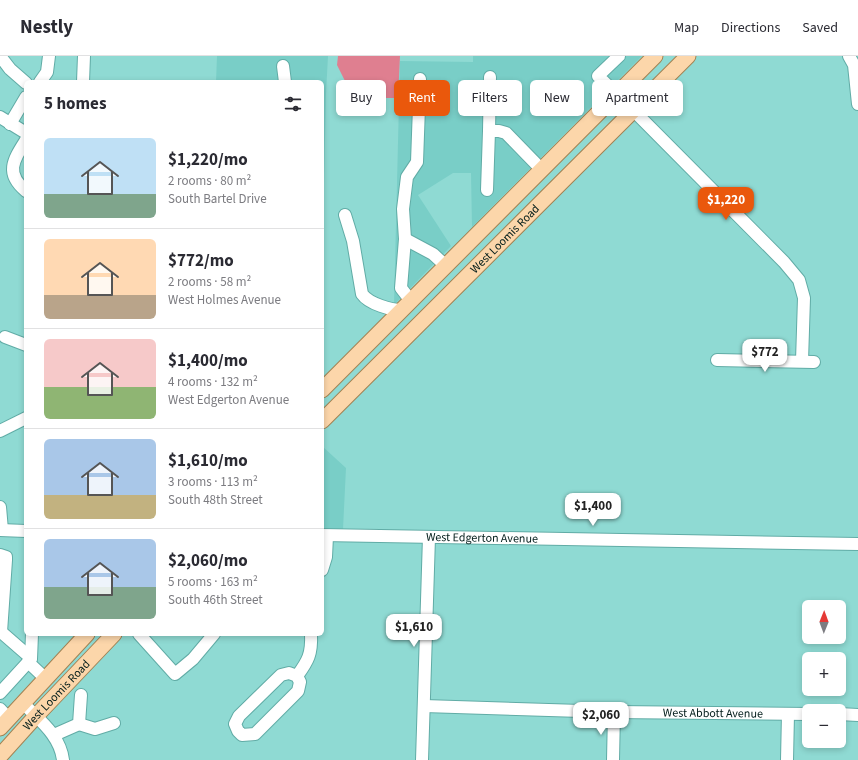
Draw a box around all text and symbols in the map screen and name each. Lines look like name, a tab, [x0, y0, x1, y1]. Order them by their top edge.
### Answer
text: Nestly	[20, 14, 73, 41]
text: Map	[674, 18, 699, 38]
text: Directions	[721, 18, 780, 38]
text: Saved	[802, 18, 838, 38]
chip: Buy	[336, 80, 386, 116]
chip: Rent	[394, 80, 450, 116]
chip: Filters	[458, 80, 522, 116]
chip: New	[530, 80, 584, 116]
chip: Apartment	[592, 80, 683, 116]
text: 5 homes	[44, 92, 106, 116]
icon: filters	[282, 93, 304, 115]
text: $1,220/mo	[168, 148, 248, 172]
icon: home	[76, 154, 124, 202]
text: 2 rooms · 80 m²	[168, 172, 251, 190]
pin: $1,220	[693, 187, 759, 221]
text: South Bartel Drive	[168, 190, 267, 208]
text: $1,220	[707, 191, 745, 209]
street label: West Loomis Road	[467, 201, 543, 278]
text: $772/mo	[168, 249, 234, 273]
icon: home	[76, 255, 124, 303]
text: 2 rooms · 58 m²	[168, 273, 251, 291]
text: West Holmes Avenue	[168, 291, 281, 309]
pin: $772	[741, 339, 789, 373]
text: $772	[751, 343, 779, 361]
text: $1,400/mo	[168, 349, 248, 373]
icon: home	[76, 355, 124, 403]
text: 4 rooms · 132 m²	[168, 373, 258, 391]
text: West Edgerton Avenue	[168, 391, 289, 409]
text: $1,610/mo	[168, 449, 248, 473]
icon: home	[76, 455, 124, 503]
text: 3 rooms · 113 m²	[168, 473, 258, 491]
text: South 48th Street	[168, 491, 263, 509]
pin: $1,400	[560, 493, 626, 527]
text: $1,400	[574, 497, 612, 515]
street label: West Edgerton Avenue	[426, 529, 538, 548]
text: $2,060/mo	[168, 549, 248, 573]
icon: home	[76, 555, 124, 603]
text: 5 rooms · 163 m²	[168, 573, 258, 591]
text: South 46th Street	[168, 591, 263, 609]
north arrow	[802, 600, 846, 644]
map controls	[802, 600, 846, 748]
pin: $1,610	[381, 614, 447, 648]
text: $1,610	[395, 618, 433, 636]
button: +	[802, 652, 846, 696]
street label: West Loomis Road	[19, 656, 94, 734]
pin: $2,060	[568, 702, 634, 736]
button: −	[802, 704, 846, 748]
street label: West Abbott Avenue	[663, 705, 763, 723]
text: $2,060	[582, 706, 620, 724]

